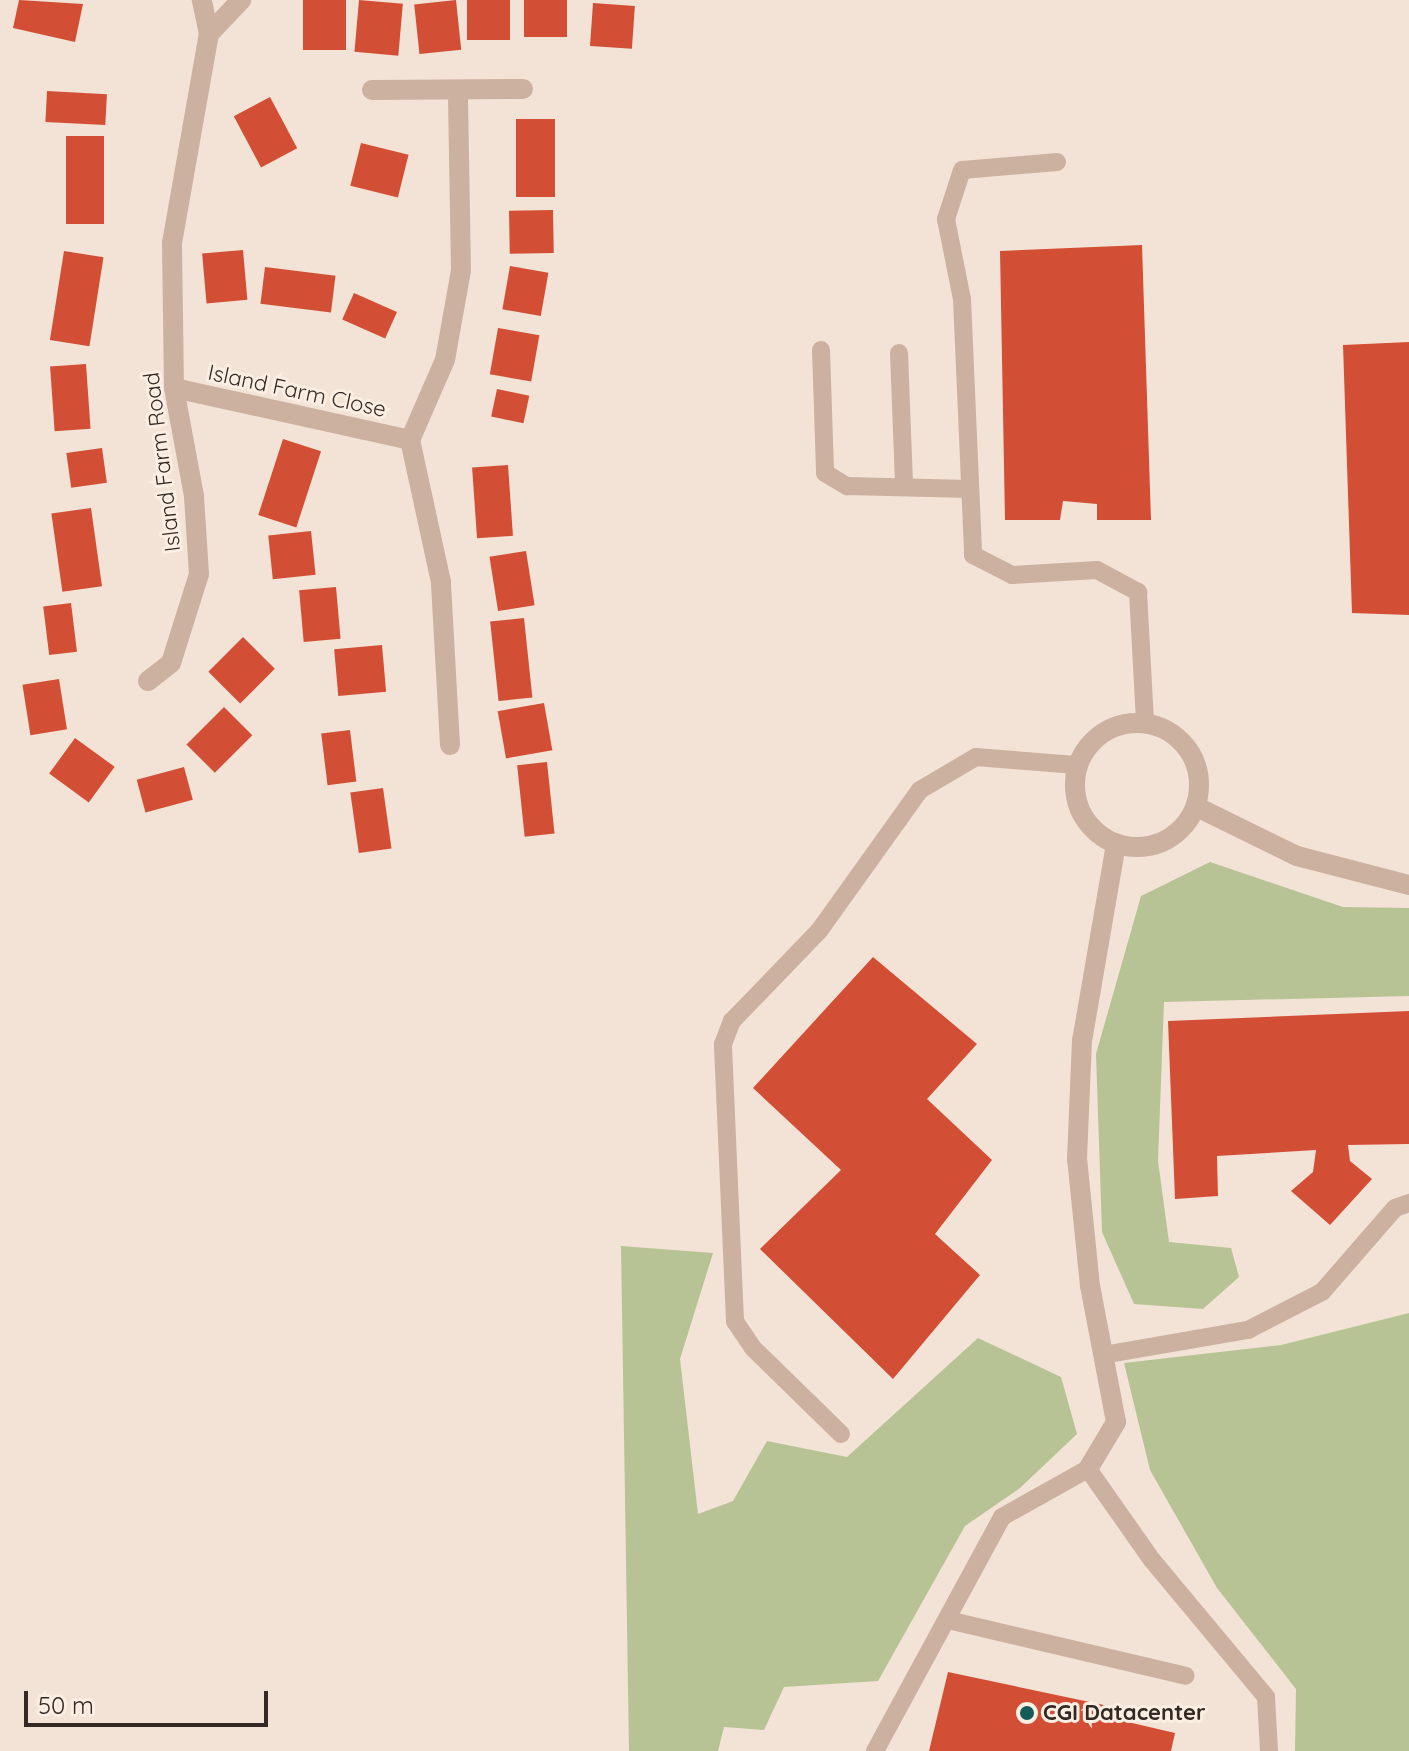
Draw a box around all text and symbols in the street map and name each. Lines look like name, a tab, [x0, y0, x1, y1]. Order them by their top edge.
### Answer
street label: Island Farm Close	[206, 359, 388, 423]
street label: Island Farm Road	[138, 371, 186, 553]
scale bar	[28, 1675, 272, 1725]
text: 50 m	[38, 1690, 94, 1720]
place label: CGI Datacenter	[1043, 1700, 1206, 1726]
marker: CGI Datacenter	[1018, 1704, 1036, 1722]

